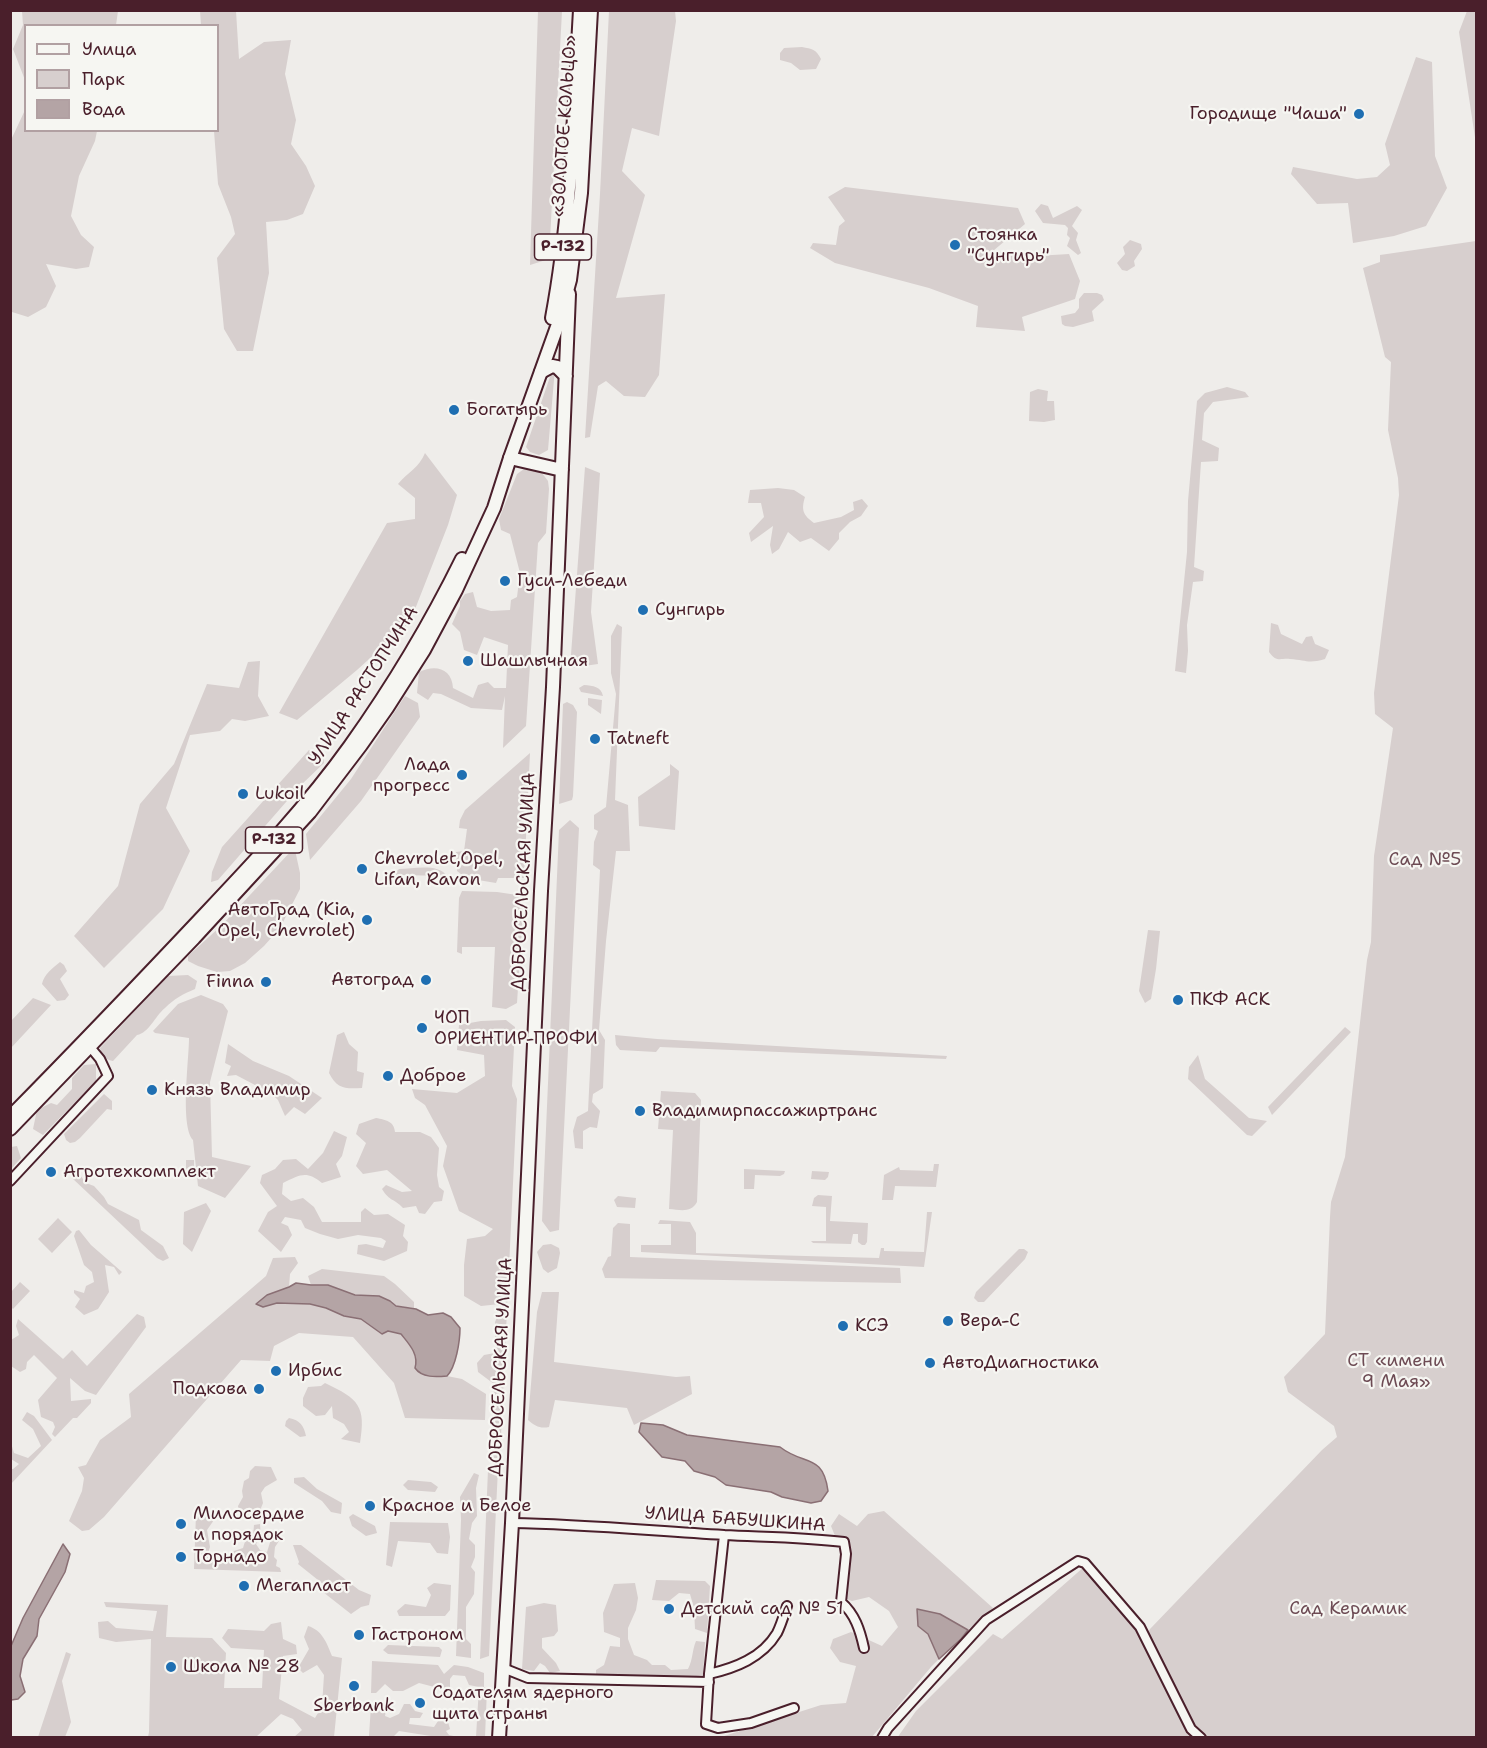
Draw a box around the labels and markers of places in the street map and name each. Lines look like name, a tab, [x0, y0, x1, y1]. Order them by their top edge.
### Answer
place label: Городище "Чаша"	[1190, 103, 1347, 125]
marker: Городище "Чаша"	[1352, 107, 1366, 121]
place label: Стоянка "Сунгирь"	[967, 224, 1050, 266]
marker: Стоянка "Сунгирь"	[948, 238, 962, 252]
place label: Богатырь	[466, 399, 547, 421]
marker: Богатырь	[447, 403, 461, 417]
place label: Гуси-Лебеди	[517, 570, 627, 592]
marker: Гуси-Лебеди	[498, 574, 512, 588]
place label: Сунгирь	[655, 599, 725, 621]
marker: Сунгирь	[636, 603, 650, 617]
place label: Шашлычная	[480, 650, 588, 672]
marker: Шашлычная	[461, 654, 475, 668]
place label: Tatneft	[607, 728, 670, 750]
marker: Tatneft	[588, 732, 602, 746]
place label: Лада прогресс	[373, 754, 450, 796]
marker: Лада прогресс	[455, 768, 469, 782]
place label: Lukoil	[255, 783, 305, 805]
marker: Lukoil	[236, 787, 250, 801]
place label: Chevrolet,Opel, Lifan, Ravon	[374, 848, 503, 890]
marker: Chevrolet,Opel, Lifan, Ravon	[355, 862, 369, 876]
place label: АвтоГрад (Kia, Opel, Chevrolet)	[217, 899, 355, 942]
marker: АвтоГрад (Kia, Opel, Chevrolet)	[360, 913, 374, 927]
place label: Автоград	[331, 969, 414, 991]
place label: Finna	[206, 971, 254, 993]
marker: Автоград	[419, 973, 433, 987]
marker: Finna	[259, 975, 273, 989]
place label: ПКФ АСК	[1190, 989, 1270, 1011]
marker: ПКФ АСК	[1171, 993, 1185, 1007]
place label: ЧОП ОРИЕНТИР-ПРОФИ	[434, 1007, 598, 1050]
marker: ЧОП ОРИЕНТИР-ПРОФИ	[415, 1021, 429, 1035]
place label: Доброе	[400, 1065, 466, 1087]
marker: Доброе	[381, 1069, 395, 1083]
place label: Князь Владимир	[164, 1079, 311, 1101]
marker: Князь Владимир	[145, 1083, 159, 1097]
place label: Владимирпассажиртранс	[652, 1100, 878, 1122]
marker: Владимирпассажиртранс	[633, 1104, 647, 1118]
place label: Агротехкомплект	[63, 1161, 216, 1183]
marker: Агротехкомплект	[44, 1165, 58, 1179]
place label: Вера-С	[960, 1310, 1020, 1332]
marker: Вера-С	[941, 1314, 955, 1328]
place label: КСЭ	[855, 1315, 888, 1337]
marker: КСЭ	[836, 1319, 850, 1333]
place label: АвтоДиагностика	[942, 1352, 1099, 1374]
marker: АвтоДиагностика	[923, 1356, 937, 1370]
place label: Ирбис	[288, 1360, 342, 1382]
marker: Ирбис	[269, 1364, 283, 1378]
place label: Подкова	[173, 1378, 247, 1400]
marker: Подкова	[252, 1382, 266, 1396]
place label: Красное и Белое	[382, 1495, 531, 1517]
marker: Красное и Белое	[363, 1499, 377, 1513]
place label: Милосердие и порядок	[193, 1503, 305, 1546]
marker: Милосердие и порядок	[174, 1517, 188, 1531]
place label: Торнадо	[193, 1546, 267, 1568]
marker: Торнадо	[174, 1550, 188, 1564]
place label: Мегапласт	[256, 1575, 351, 1597]
marker: Мегапласт	[237, 1579, 251, 1593]
place label: Детский сад № 51	[681, 1598, 844, 1620]
marker: Детский сад № 51	[662, 1602, 676, 1616]
place label: Гастроном	[371, 1624, 463, 1646]
marker: Гастроном	[352, 1628, 366, 1642]
place label: Школа № 28	[183, 1656, 300, 1678]
marker: Школа № 28	[164, 1660, 178, 1674]
marker: Sberbank	[347, 1679, 361, 1693]
place label: Содателям ядерного щита страны	[432, 1682, 614, 1724]
place label: Sberbank	[313, 1695, 395, 1717]
marker: Содателям ядерного щита страны	[413, 1696, 427, 1710]

